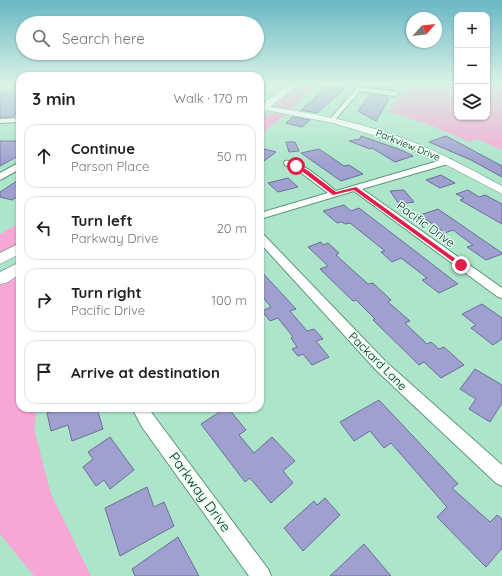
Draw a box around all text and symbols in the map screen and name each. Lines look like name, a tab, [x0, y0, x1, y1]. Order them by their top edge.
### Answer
north arrow	[406, 12, 442, 48]
map controls	[454, 12, 490, 120]
button: +	[454, 12, 490, 48]
search box	[16, 16, 264, 60]
icon: search	[30, 27, 52, 49]
text: Search here	[62, 29, 145, 48]
button: −	[454, 48, 490, 84]
button: layers	[454, 84, 490, 120]
text: 3 min	[32, 88, 76, 109]
text: Walk · 170 m	[173, 90, 248, 106]
street label: Parkview Drive	[374, 126, 443, 164]
text: Continue	[71, 139, 135, 158]
icon: ahead	[33, 145, 55, 167]
text: 50 m	[217, 148, 247, 164]
route start	[287, 157, 305, 175]
text: Parson Place	[71, 158, 149, 174]
street label: Pacific Drive	[394, 198, 458, 250]
text: Turn left	[71, 211, 133, 230]
icon: left	[33, 217, 55, 239]
text: 20 m	[217, 220, 247, 236]
text: Parkway Drive	[71, 230, 158, 246]
route end	[452, 256, 470, 274]
text: Turn right	[71, 283, 142, 302]
icon: right	[33, 289, 55, 311]
text: 100 m	[211, 292, 247, 308]
text: Pacific Drive	[71, 302, 145, 318]
street label: Packard Lane	[346, 329, 411, 394]
icon: arrive	[33, 361, 55, 383]
text: Arrive at destination	[71, 363, 220, 382]
street label: Parkway Drive	[165, 449, 235, 535]

